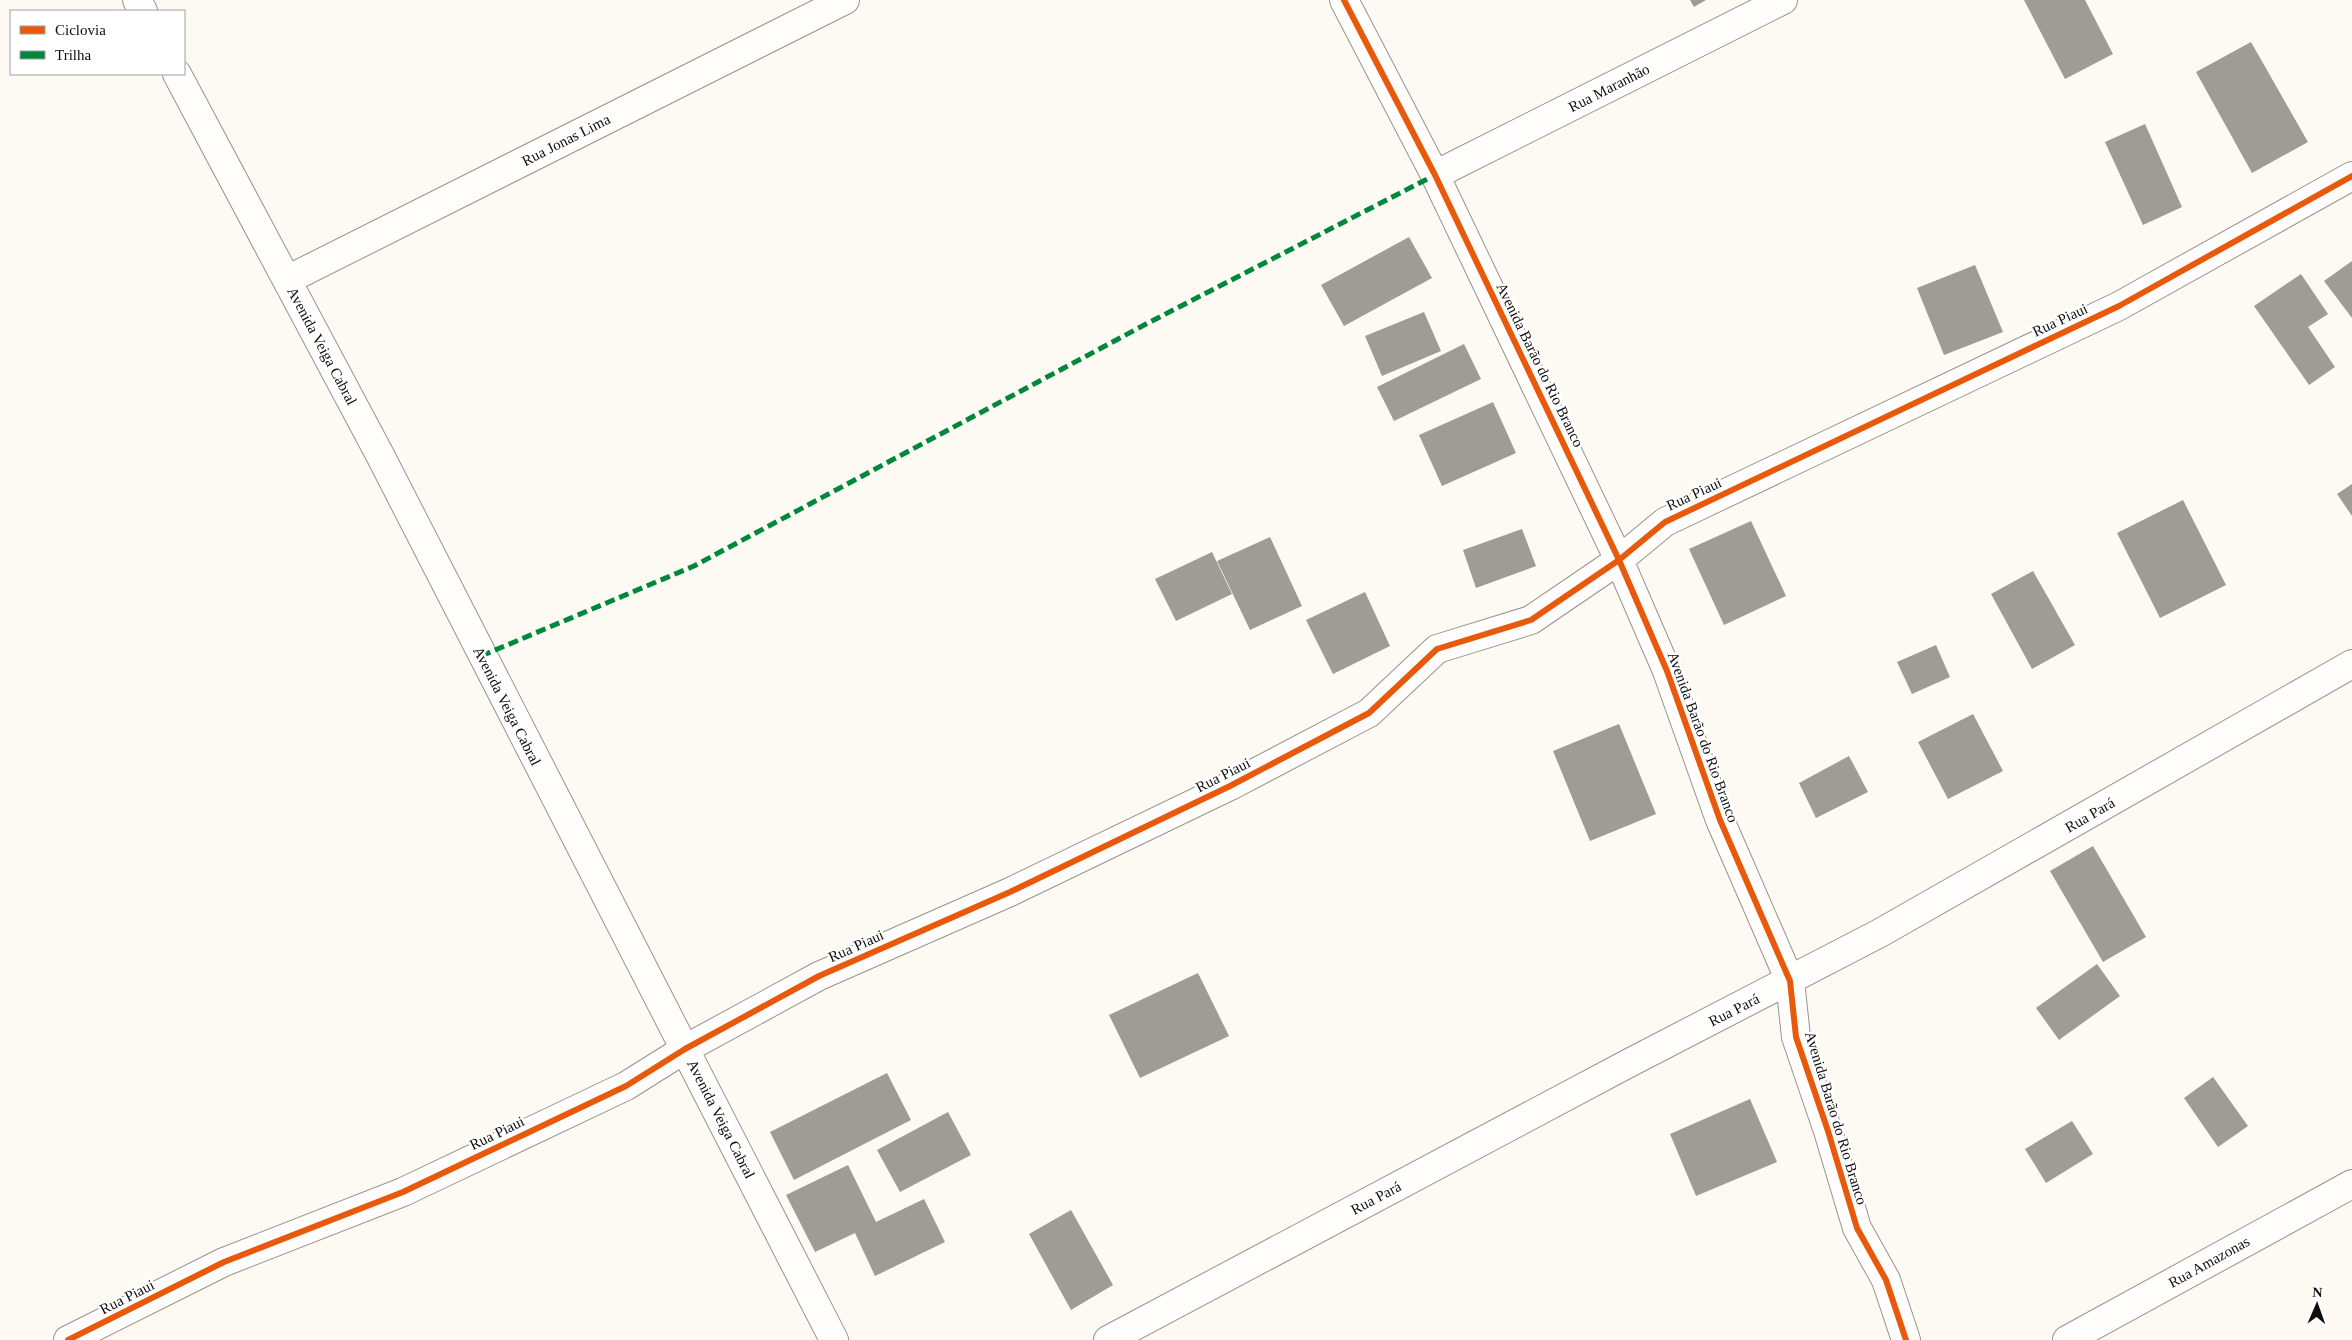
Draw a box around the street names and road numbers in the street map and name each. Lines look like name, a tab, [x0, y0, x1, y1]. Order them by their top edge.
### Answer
street label: Rua Maranhão	[1566, 61, 1652, 115]
street label: Rua Jonas Lima	[519, 111, 613, 169]
street label: Avenida Barão do Rio Branco	[1493, 280, 1587, 450]
street label: Avenida Veiga Cabral	[284, 284, 360, 408]
street label: Rua Piaui	[2030, 300, 2090, 340]
street label: Rua Piaui	[1664, 474, 1724, 514]
street label: Avenida Veiga Cabral	[470, 644, 544, 768]
street label: Avenida Barão do Rio Branco	[1665, 649, 1741, 825]
street label: Rua Piaui	[1193, 755, 1253, 795]
street label: Rua Pará	[2062, 794, 2118, 836]
street label: Rua Piaui	[826, 927, 886, 965]
street label: Rua Pará	[1706, 990, 1762, 1030]
street label: Avenida Barão do Rio Branco	[1802, 1029, 1870, 1207]
street label: Avenida Veiga Cabral	[684, 1057, 758, 1181]
street label: Rua Piaui	[467, 1113, 527, 1153]
street label: Rua Pará	[1348, 1178, 1404, 1218]
street label: Rua Amazonas	[2166, 1233, 2253, 1291]
street label: Rua Piaui	[97, 1277, 157, 1317]

